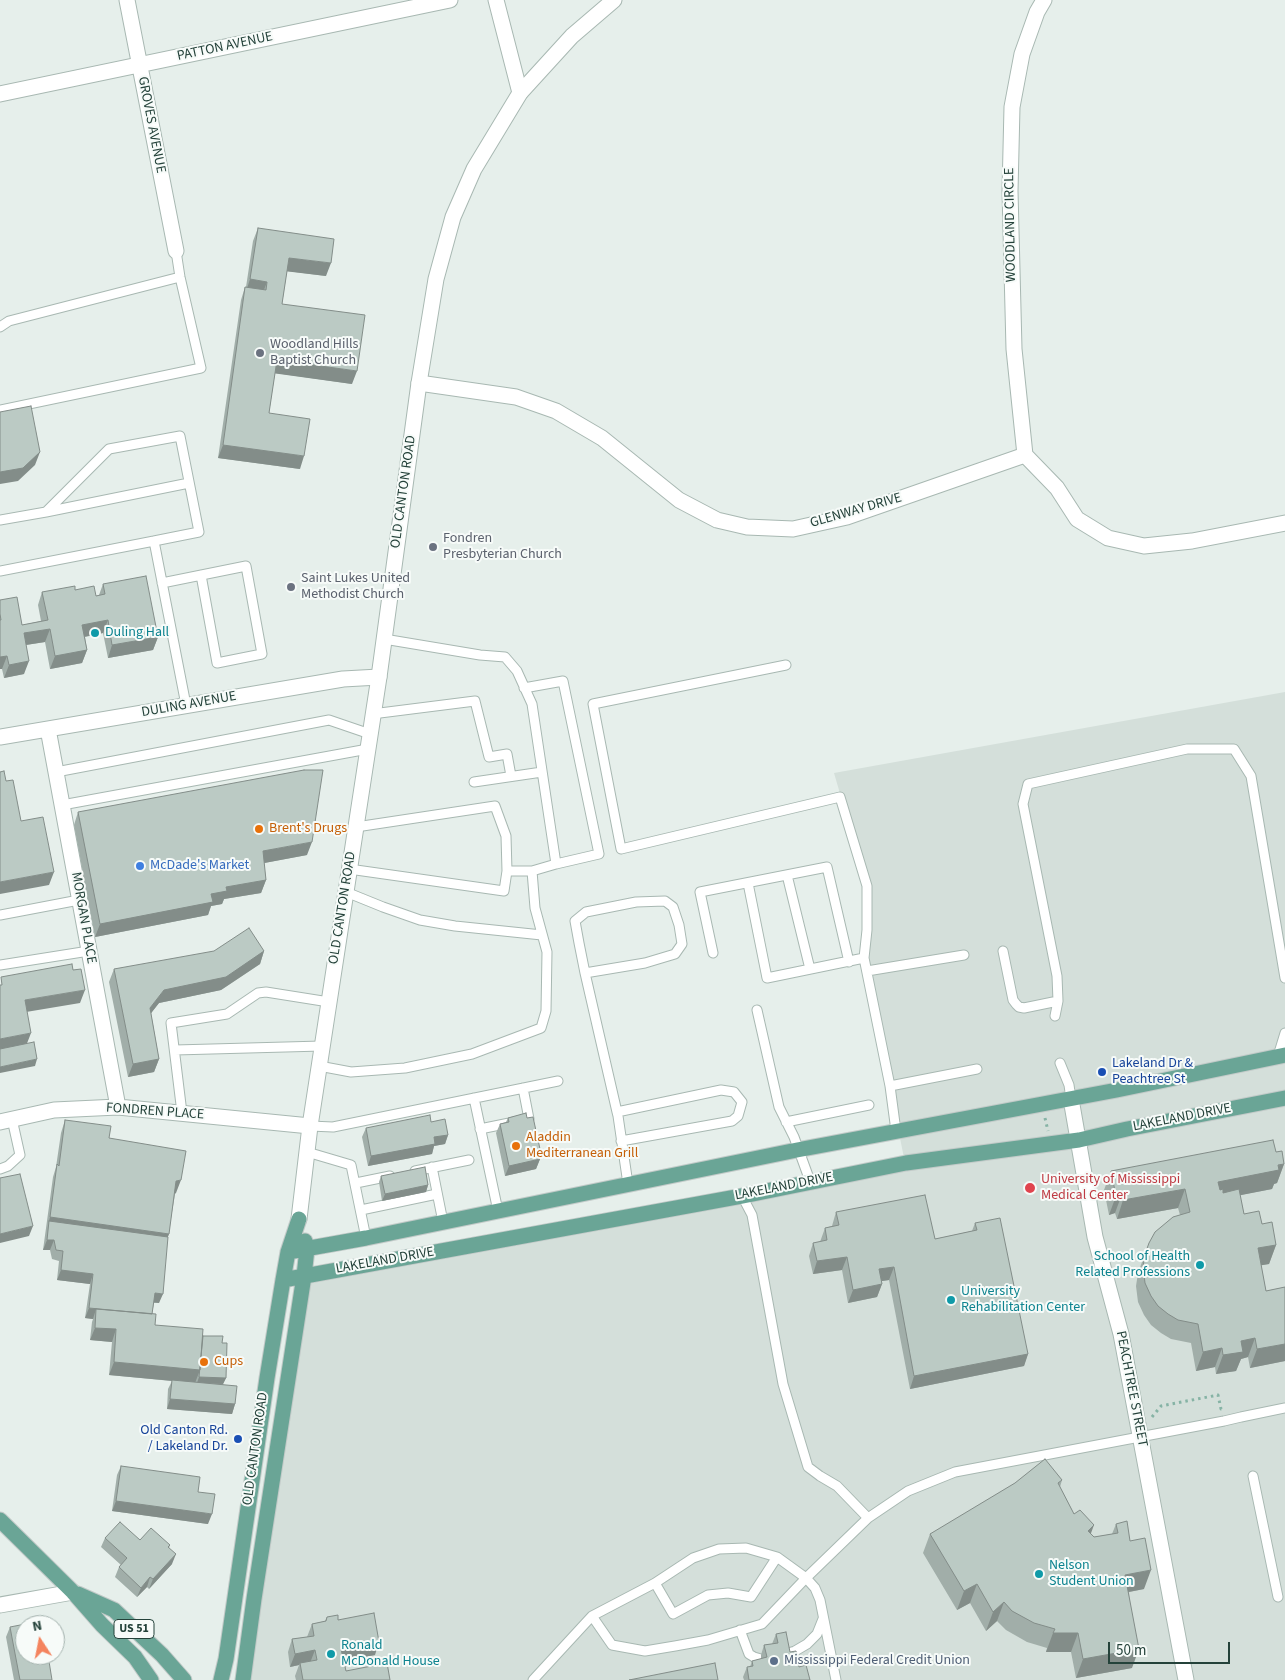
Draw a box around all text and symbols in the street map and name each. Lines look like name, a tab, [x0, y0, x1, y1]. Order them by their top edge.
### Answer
street label: PATTON AVENUE	[176, 29, 274, 65]
street label: GROVES AVENUE	[133, 75, 169, 175]
street label: WOODLAND CIRCLE	[1002, 167, 1020, 283]
place label: Woodland Hills Baptist Church	[270, 337, 358, 370]
marker: Woodland Hills Baptist Church	[254, 347, 266, 359]
street label: OLD CANTON ROAD	[388, 434, 420, 550]
street label: GLENWAY DRIVE	[808, 490, 904, 532]
place label: Fondren Presbyterian Church	[443, 531, 562, 564]
marker: Fondren Presbyterian Church	[427, 541, 439, 553]
place label: Saint Lukes United Methodist Church	[301, 571, 410, 604]
marker: Saint Lukes United Methodist Church	[285, 581, 297, 593]
place label: Duling Hall	[105, 625, 169, 641]
marker: Duling Hall	[89, 627, 101, 639]
street label: DULING AVENUE	[140, 688, 238, 722]
place label: Brent's Drugs	[269, 821, 347, 837]
marker: Brent's Drugs	[253, 823, 265, 835]
street label: OLD CANTON ROAD	[326, 850, 360, 966]
place label: McDade's Market	[150, 858, 249, 874]
marker: McDade's Market	[134, 860, 146, 872]
street label: MORGAN PLACE	[67, 871, 99, 965]
place label: Lakeland Dr & Peachtree St	[1112, 1056, 1193, 1088]
marker: Lakeland Dr & Peachtree St	[1096, 1066, 1108, 1078]
street label: FONDREN PLACE	[105, 1100, 205, 1124]
street label: LAKELAND DRIVE	[1131, 1100, 1233, 1136]
place label: Aladdin Mediterranean Grill	[526, 1130, 638, 1162]
marker: Aladdin Mediterranean Grill	[510, 1140, 522, 1152]
street label: LAKELAND DRIVE	[733, 1169, 835, 1205]
place label: University of Mississippi Medical Center	[1041, 1172, 1180, 1204]
marker: University of Mississippi Medical Center	[1023, 1181, 1037, 1195]
street label: LAKELAND DRIVE	[334, 1244, 436, 1278]
place label: School of Health Related Professions	[1075, 1249, 1190, 1282]
marker: School of Health Related Professions	[1194, 1259, 1206, 1271]
place label: University Rehabilitation Center	[961, 1284, 1085, 1316]
marker: University Rehabilitation Center	[945, 1294, 957, 1306]
street label: PEACHTREE STREET	[1112, 1330, 1150, 1448]
place label: Cups	[214, 1354, 243, 1370]
marker: Cups	[198, 1356, 210, 1368]
street label: OLD CANTON ROAD	[240, 1391, 272, 1507]
place label: Old Canton Rd. / Lakeland Dr.	[140, 1423, 228, 1455]
marker: Old Canton Rd. / Lakeland Dr.	[232, 1433, 244, 1445]
place label: Nelson Student Union	[1049, 1558, 1134, 1590]
marker: Nelson Student Union	[1033, 1568, 1045, 1580]
north arrow	[15, 1615, 65, 1665]
text: N	[31, 1616, 44, 1637]
road number: US 51	[114, 1620, 154, 1638]
scale bar	[1110, 1632, 1232, 1664]
place label: Ronald McDonald House	[341, 1638, 440, 1670]
text: 50 m	[1116, 1640, 1146, 1661]
marker: Ronald McDonald House	[325, 1648, 337, 1660]
place label: Mississippi Federal Credit Union	[784, 1653, 970, 1669]
marker: Mississippi Federal Credit Union	[768, 1655, 780, 1667]

